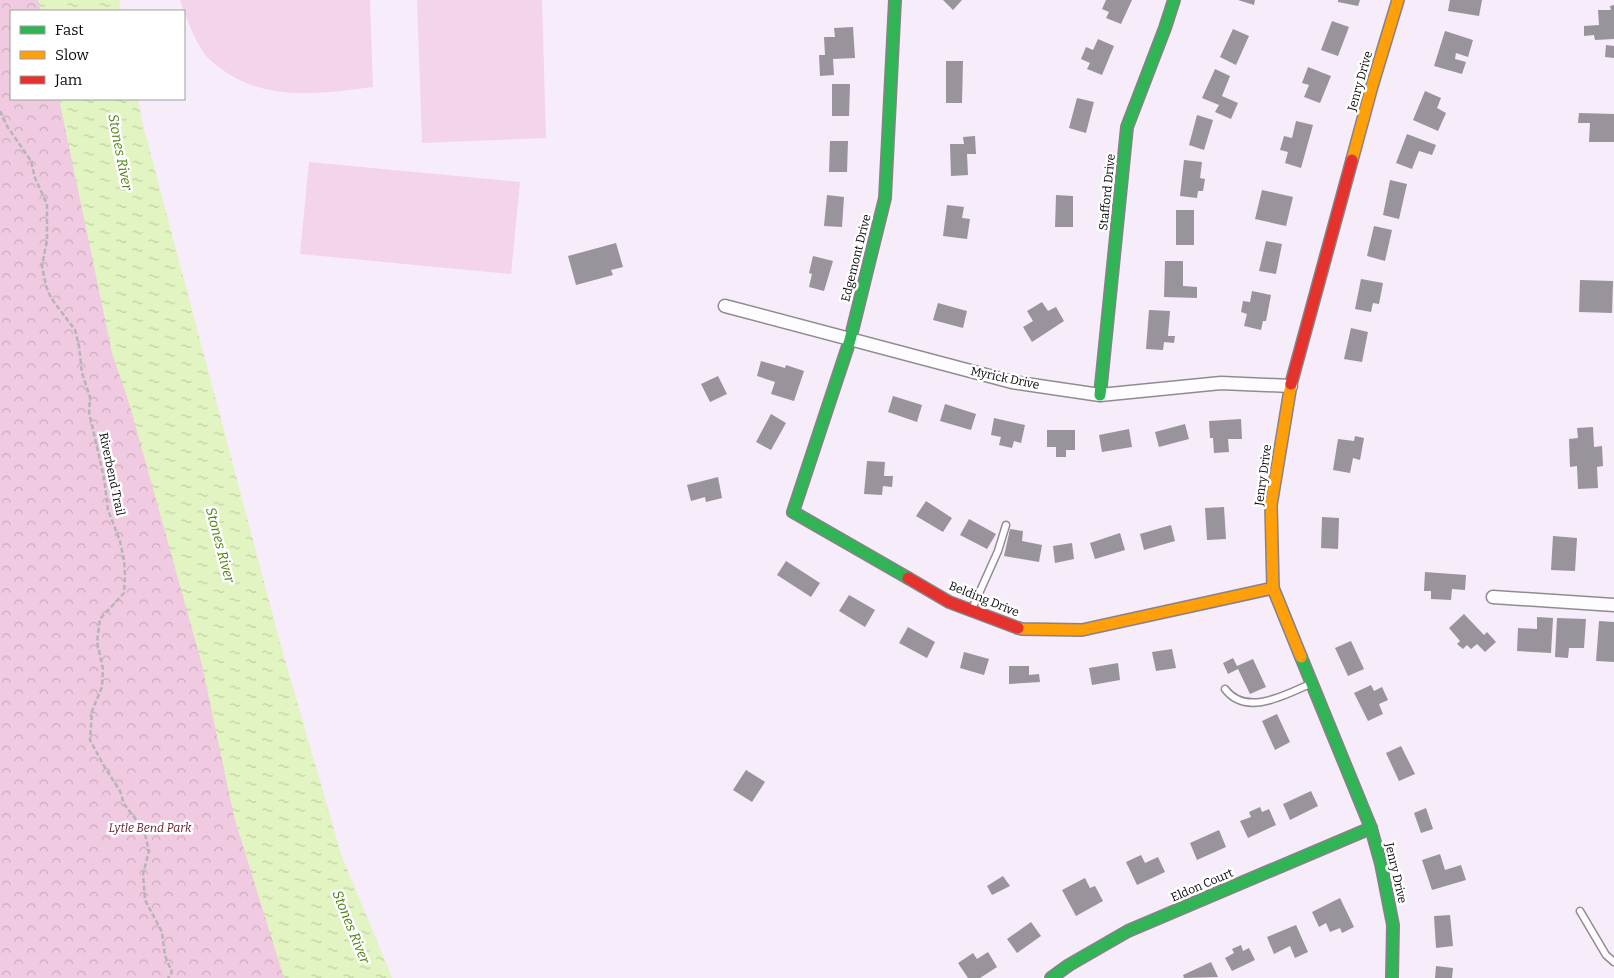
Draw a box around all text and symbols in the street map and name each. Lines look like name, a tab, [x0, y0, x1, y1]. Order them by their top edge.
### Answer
legend	[10, 10, 185, 100]
text: Fast	[55, 21, 84, 39]
text: Slow	[55, 46, 90, 64]
street label: Jenry Drive	[1344, 49, 1375, 114]
text: Jam	[54, 71, 83, 89]
water label: Stones River	[104, 112, 136, 193]
street label: Stafford Drive	[1096, 153, 1118, 231]
street label: Edgemont Drive	[838, 213, 874, 303]
street label: Myrick Drive	[969, 364, 1041, 392]
street label: Riverbend Trail	[96, 431, 128, 517]
street label: Jenry Drive	[1252, 443, 1274, 508]
water label: Stones River	[202, 505, 239, 586]
street label: Belding Drive	[947, 579, 1021, 619]
park label: Lytle Bend Park	[109, 821, 192, 835]
street label: Jenry Drive	[1382, 840, 1410, 905]
street label: Eldon Court	[1169, 865, 1236, 904]
water label: Stones River	[329, 888, 374, 967]

